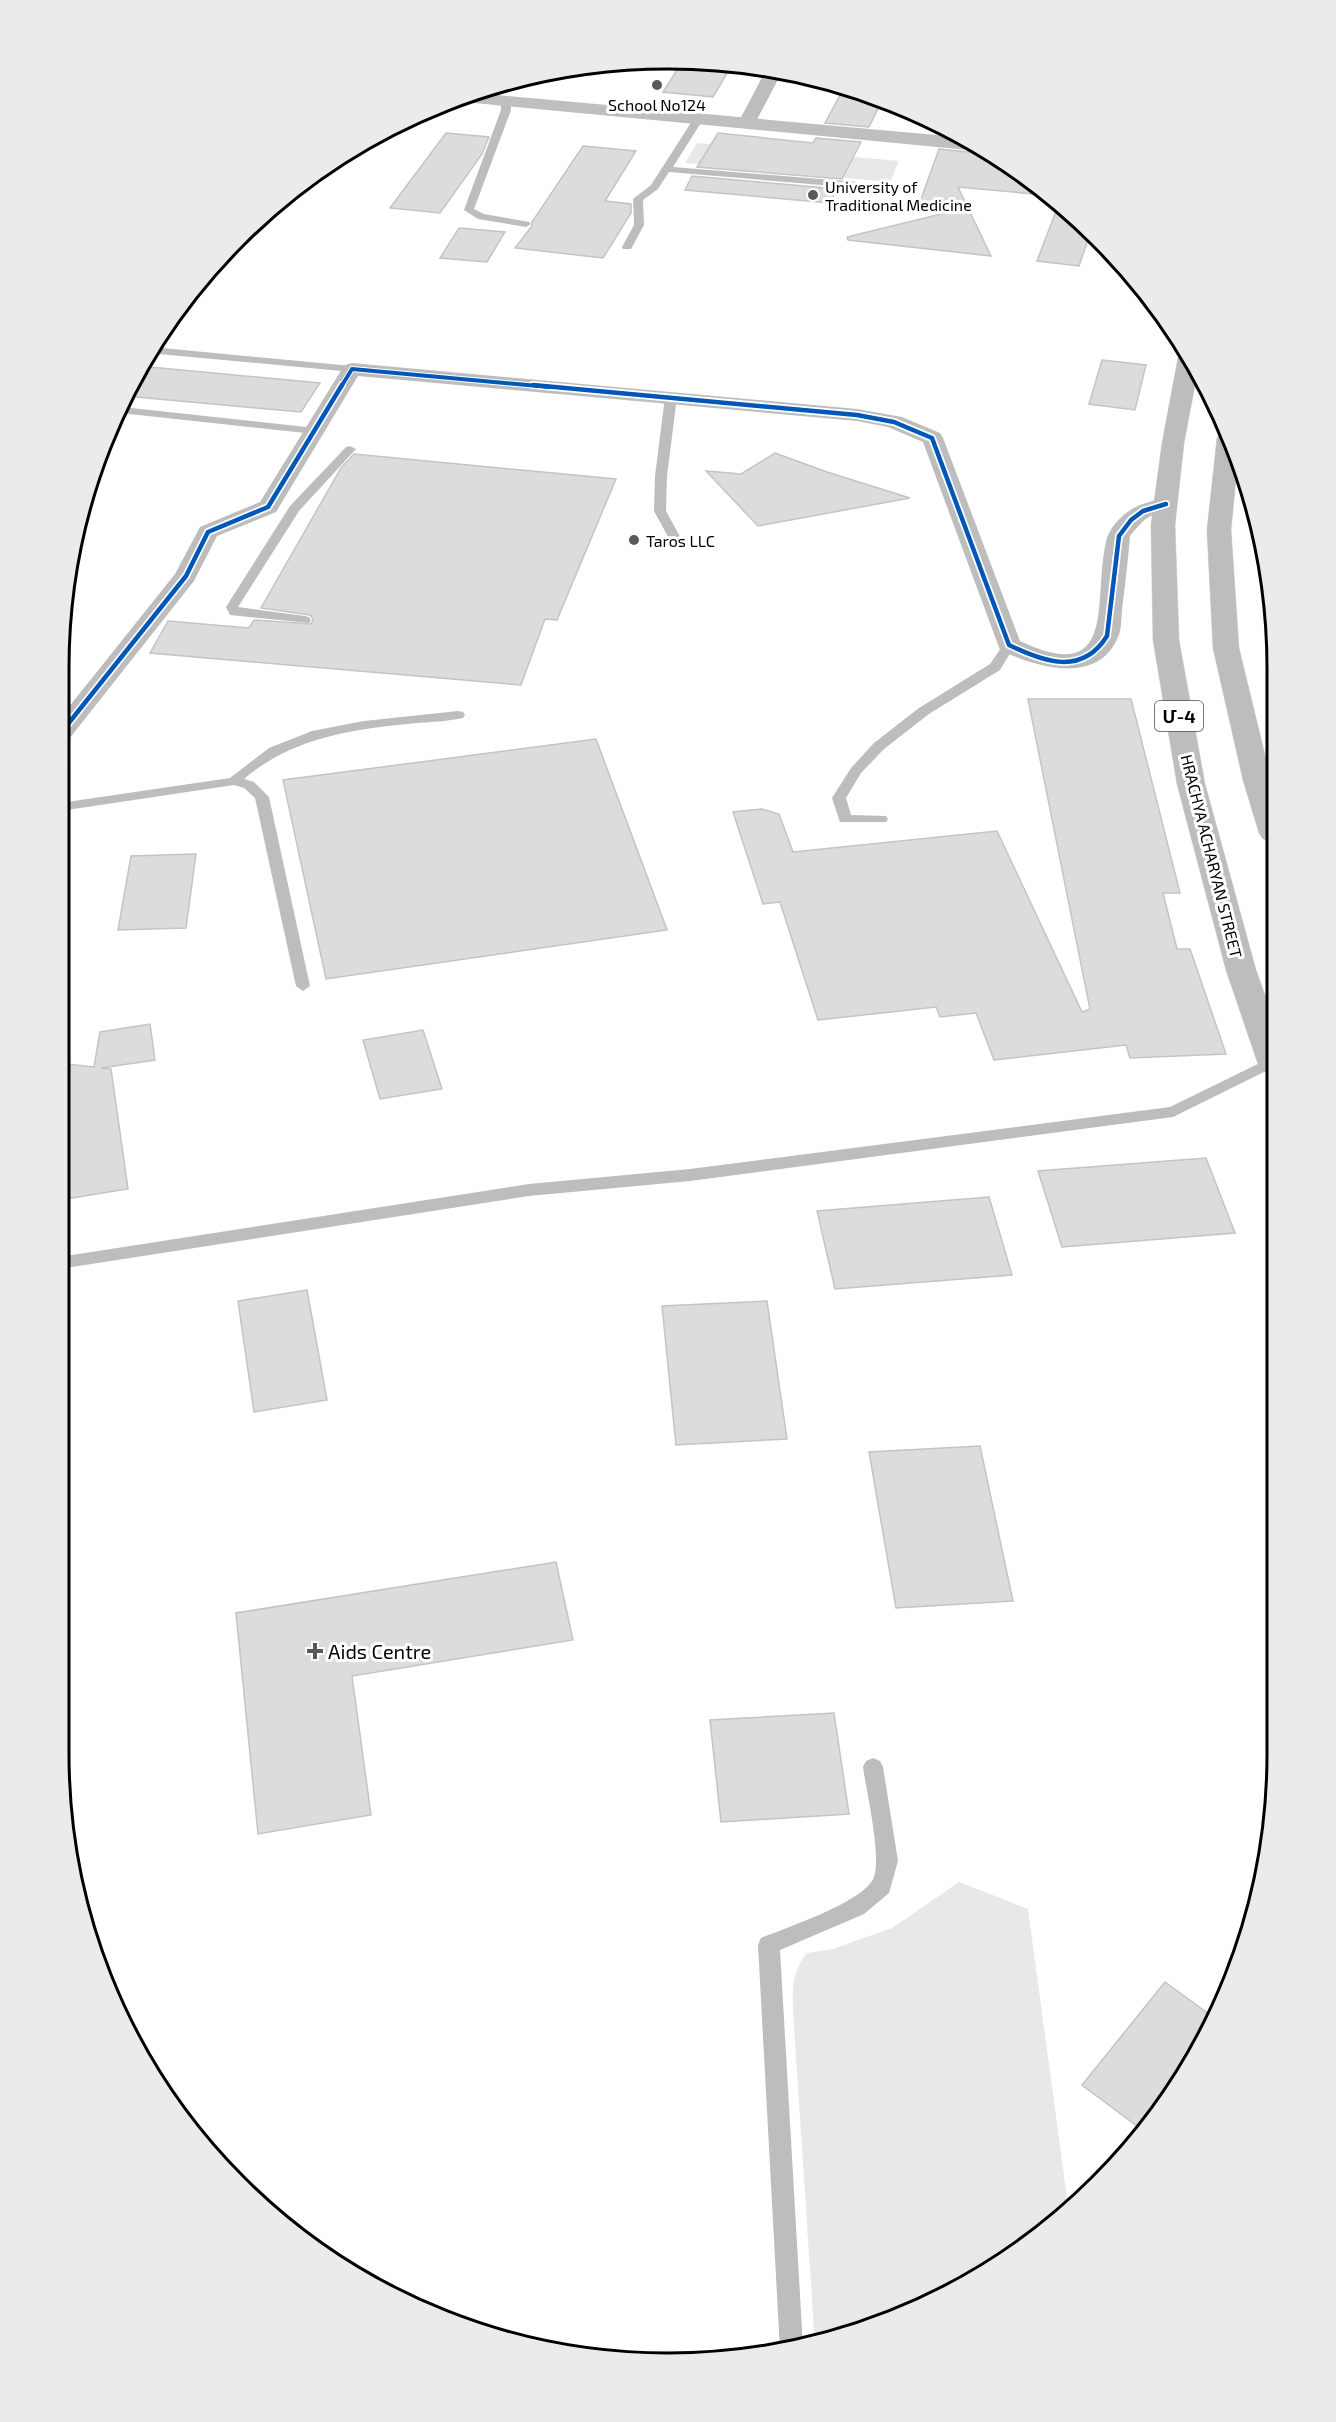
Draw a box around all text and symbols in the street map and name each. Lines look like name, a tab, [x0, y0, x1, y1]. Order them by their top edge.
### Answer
marker: School No124	[650, 78, 664, 92]
place label: School No124	[608, 95, 706, 114]
place label: University of Traditional Medicine	[825, 177, 972, 214]
marker: University of Traditional Medicine	[806, 188, 820, 202]
place label: Taros LLC	[646, 531, 715, 550]
marker: Taros LLC	[627, 533, 641, 547]
road number: Մ-4	[1155, 701, 1203, 731]
street label: HRACHYA ACHARYAN STREET	[1177, 752, 1247, 960]
place label: Aids Centre	[328, 1639, 431, 1663]
marker: Aids Centre	[306, 1642, 324, 1660]

